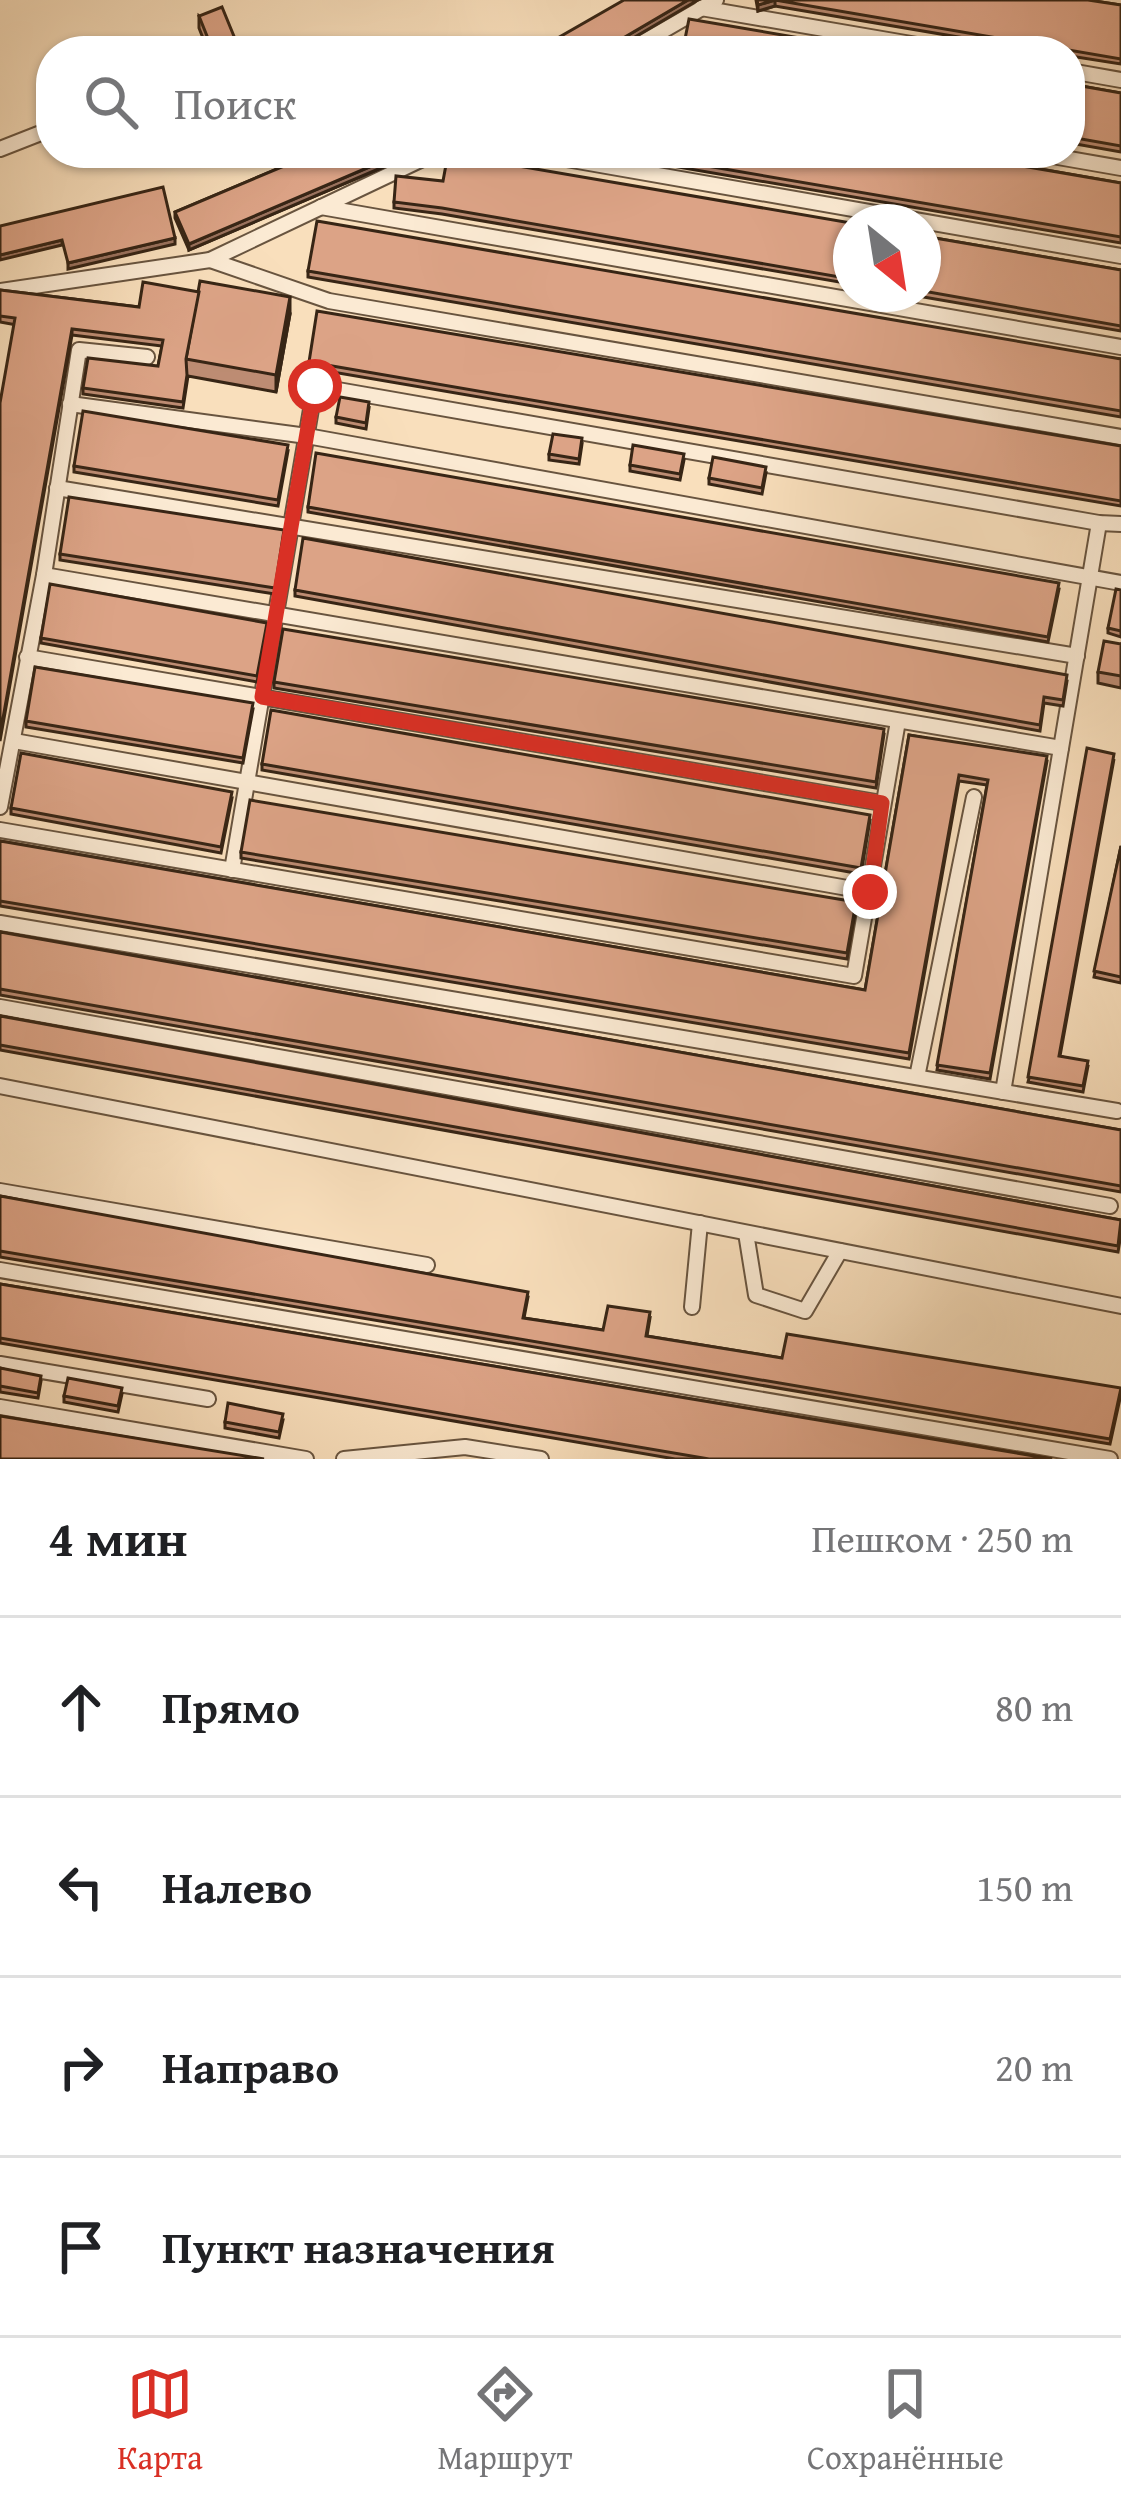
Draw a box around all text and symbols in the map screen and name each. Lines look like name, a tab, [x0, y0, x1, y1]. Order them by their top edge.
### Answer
search box	[36, 36, 1085, 168]
icon: search	[78, 69, 144, 135]
text: Поиск	[174, 70, 296, 135]
north arrow	[833, 204, 941, 312]
route start	[288, 359, 342, 413]
route end	[843, 865, 897, 919]
text: 4 мин	[48, 1500, 187, 1575]
text: Пешком · 250 m	[811, 1509, 1073, 1566]
icon: ahead	[48, 1674, 114, 1740]
text: Прямо	[162, 1674, 300, 1739]
text: 80 m	[995, 1678, 1073, 1735]
icon: left	[48, 1854, 114, 1920]
text: Налево	[162, 1854, 312, 1919]
text: 150 m	[976, 1858, 1073, 1915]
icon: right	[48, 2034, 114, 2100]
text: Направо	[162, 2034, 339, 2099]
text: 20 m	[995, 2038, 1073, 2095]
icon: arrive	[48, 2214, 114, 2280]
text: Пункт назначения	[162, 2214, 555, 2279]
tab: Карта	[117, 2361, 203, 2481]
tab: Маршрут	[437, 2361, 572, 2481]
tab: Сохранённые	[807, 2361, 1004, 2481]

